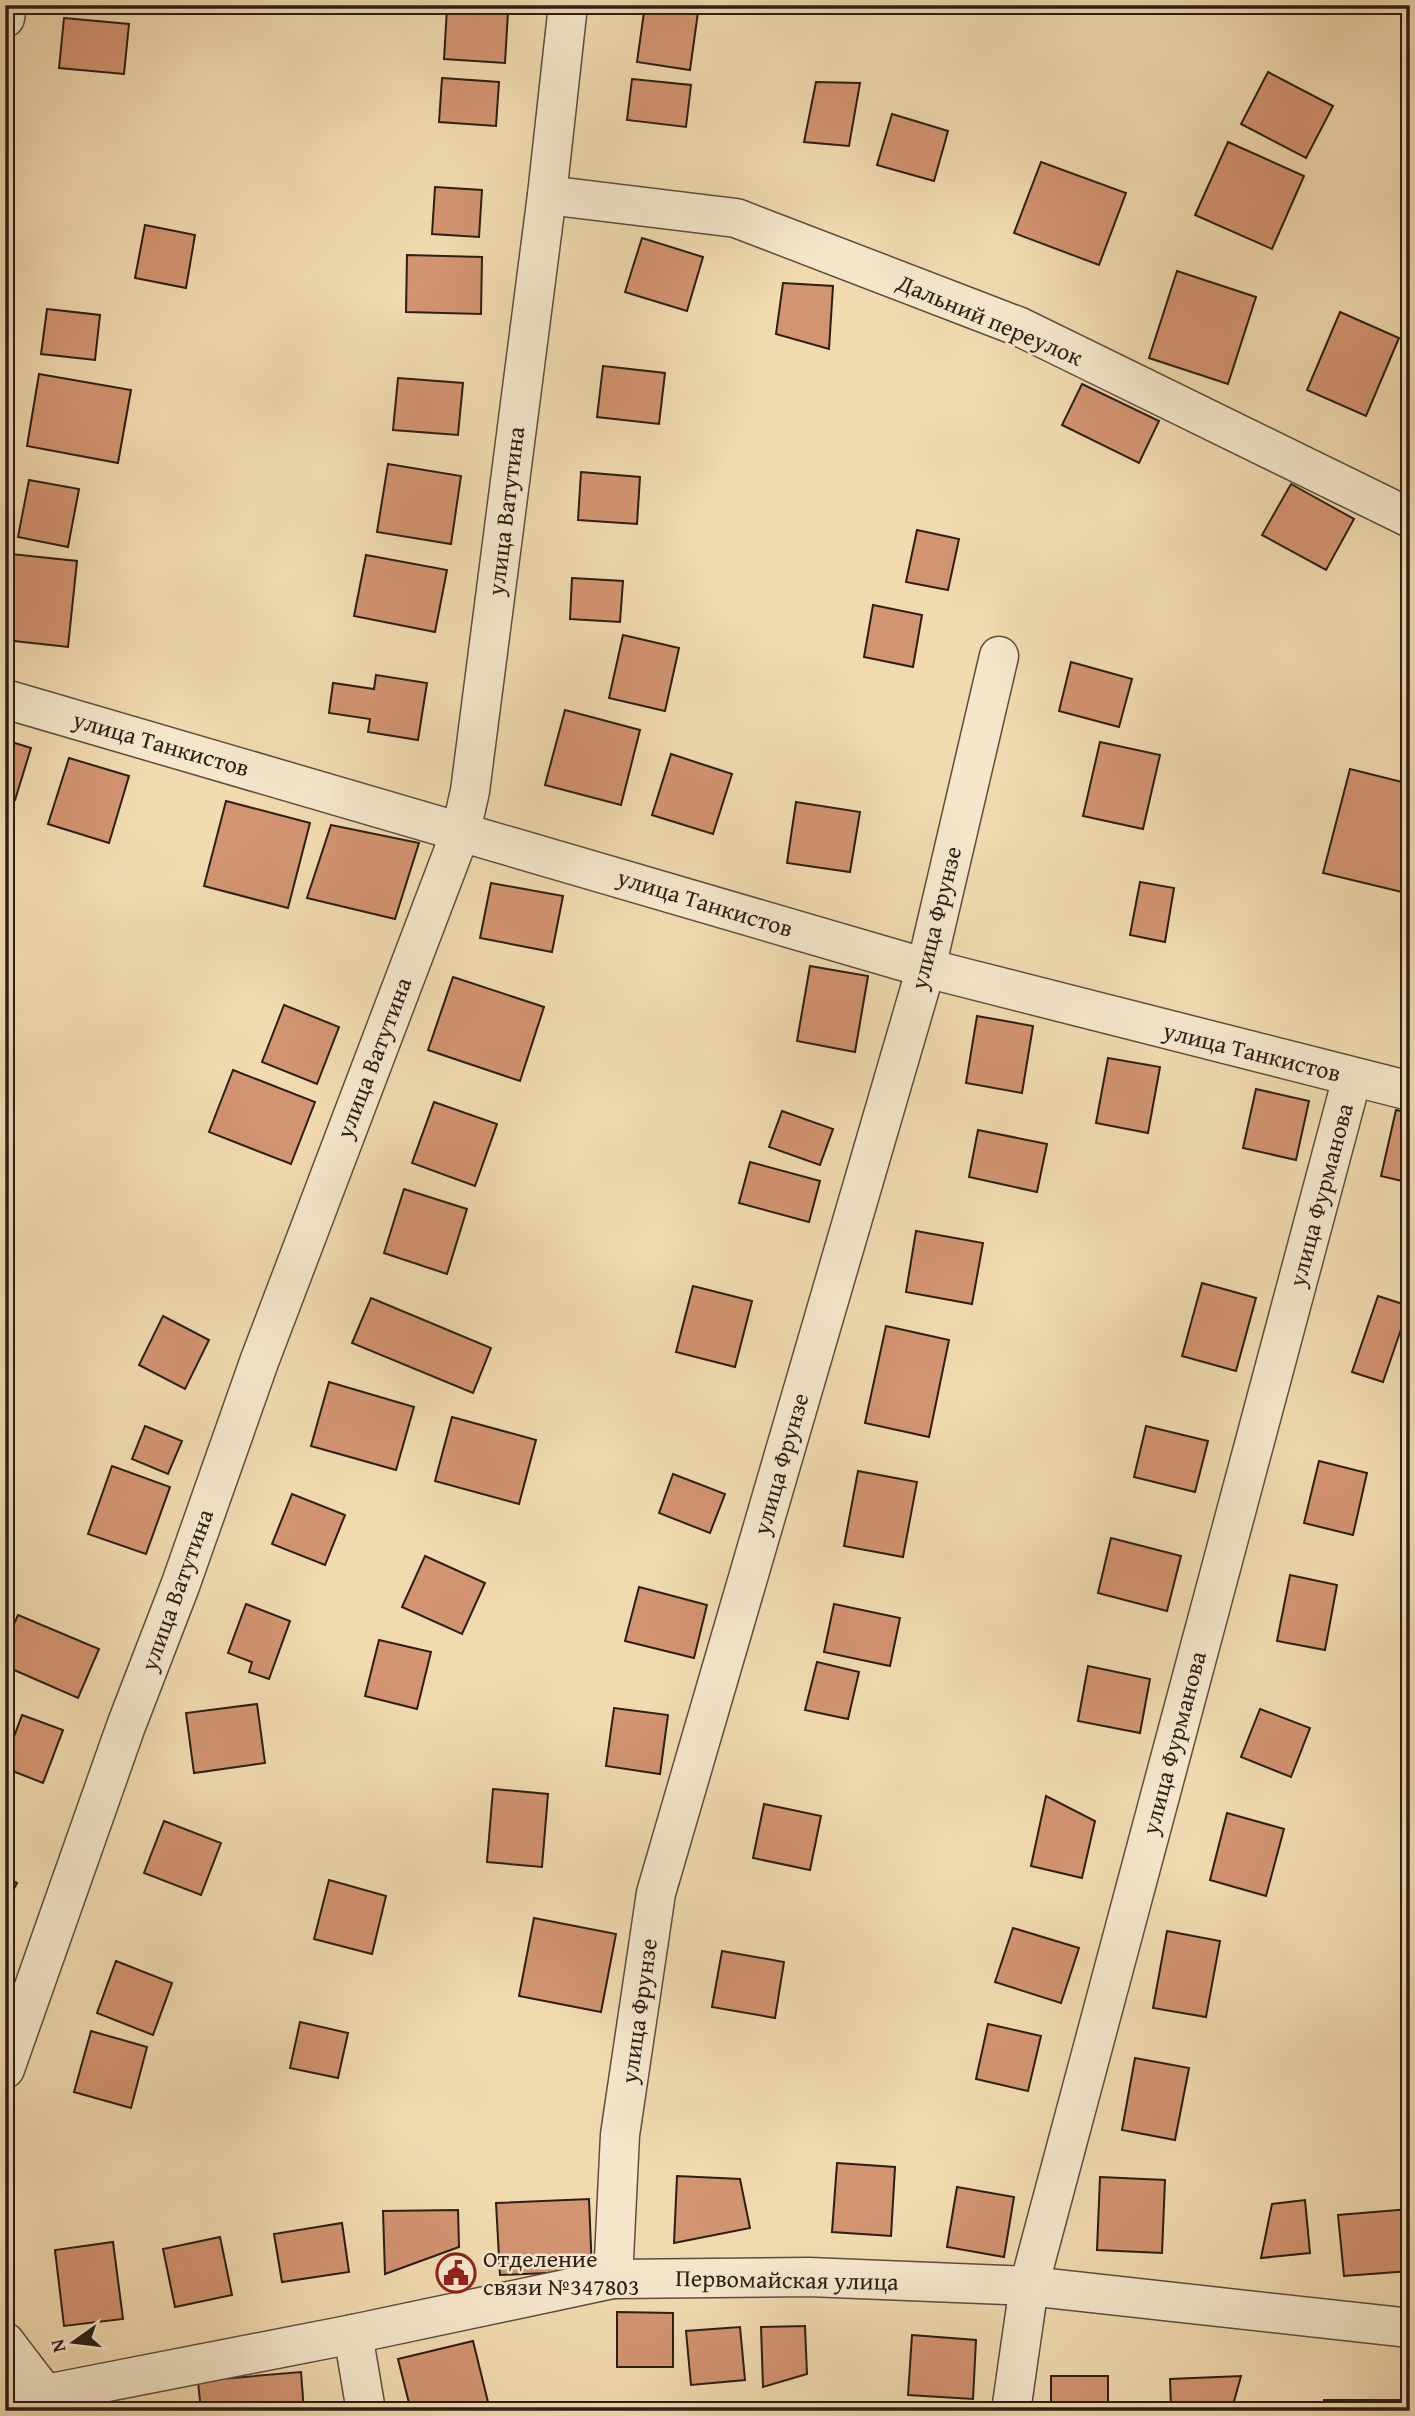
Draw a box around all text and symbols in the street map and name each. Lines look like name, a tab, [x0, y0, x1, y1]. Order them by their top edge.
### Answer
street label: Дальний переулок	[891, 264, 1089, 375]
street label: улица Ватутина	[478, 424, 533, 598]
street label: улица Танкистов	[68, 701, 253, 785]
street label: улица Фрунзе	[901, 843, 970, 994]
street label: улица Танкистов	[612, 859, 797, 946]
street label: улица Ватутина	[326, 972, 421, 1144]
street label: улица Танкистов	[1159, 1012, 1345, 1090]
street label: улица Фурманова	[1279, 1099, 1362, 1292]
street label: улица Фрунзе	[743, 1389, 818, 1540]
street label: улица Ватутина	[131, 1503, 222, 1677]
street label: улица Фурманова	[1132, 1647, 1215, 1840]
street label: улица Фрунзе	[611, 1936, 666, 2087]
place label: Отделение связи №347803	[483, 2241, 639, 2304]
public building icon: Отделение связи №347803	[435, 2252, 477, 2294]
street label: Первомайская улица	[675, 2260, 900, 2299]
north arrow	[38, 2308, 108, 2378]
text: N	[42, 2336, 73, 2356]

